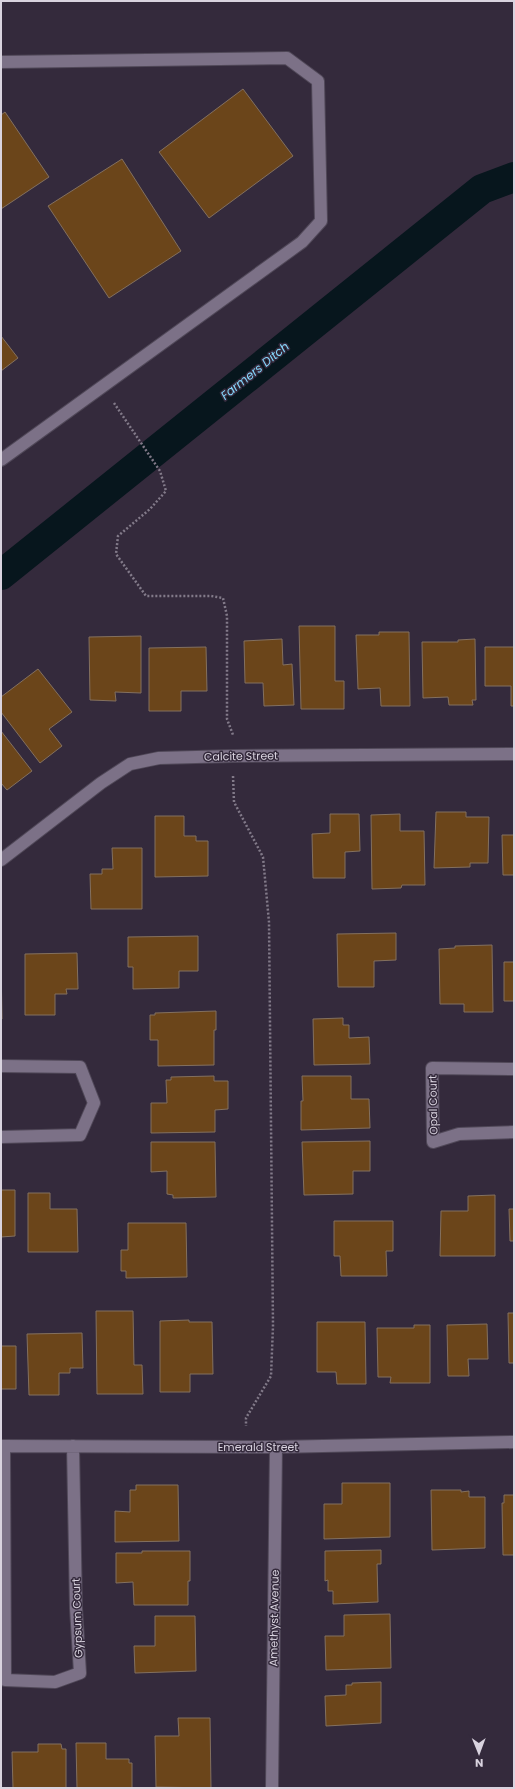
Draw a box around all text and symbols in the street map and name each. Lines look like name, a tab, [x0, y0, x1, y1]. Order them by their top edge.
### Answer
water label: Farmers Ditch	[217, 338, 292, 404]
street label: Calcite Street	[204, 747, 278, 765]
street label: Opal Court	[424, 1075, 442, 1135]
street label: Emerald Street	[218, 1439, 298, 1455]
street label: Amethyst Avenue	[265, 1569, 283, 1667]
street label: Gypsum Court	[68, 1578, 86, 1658]
north arrow	[459, 1733, 499, 1773]
text: N	[475, 1755, 483, 1771]

